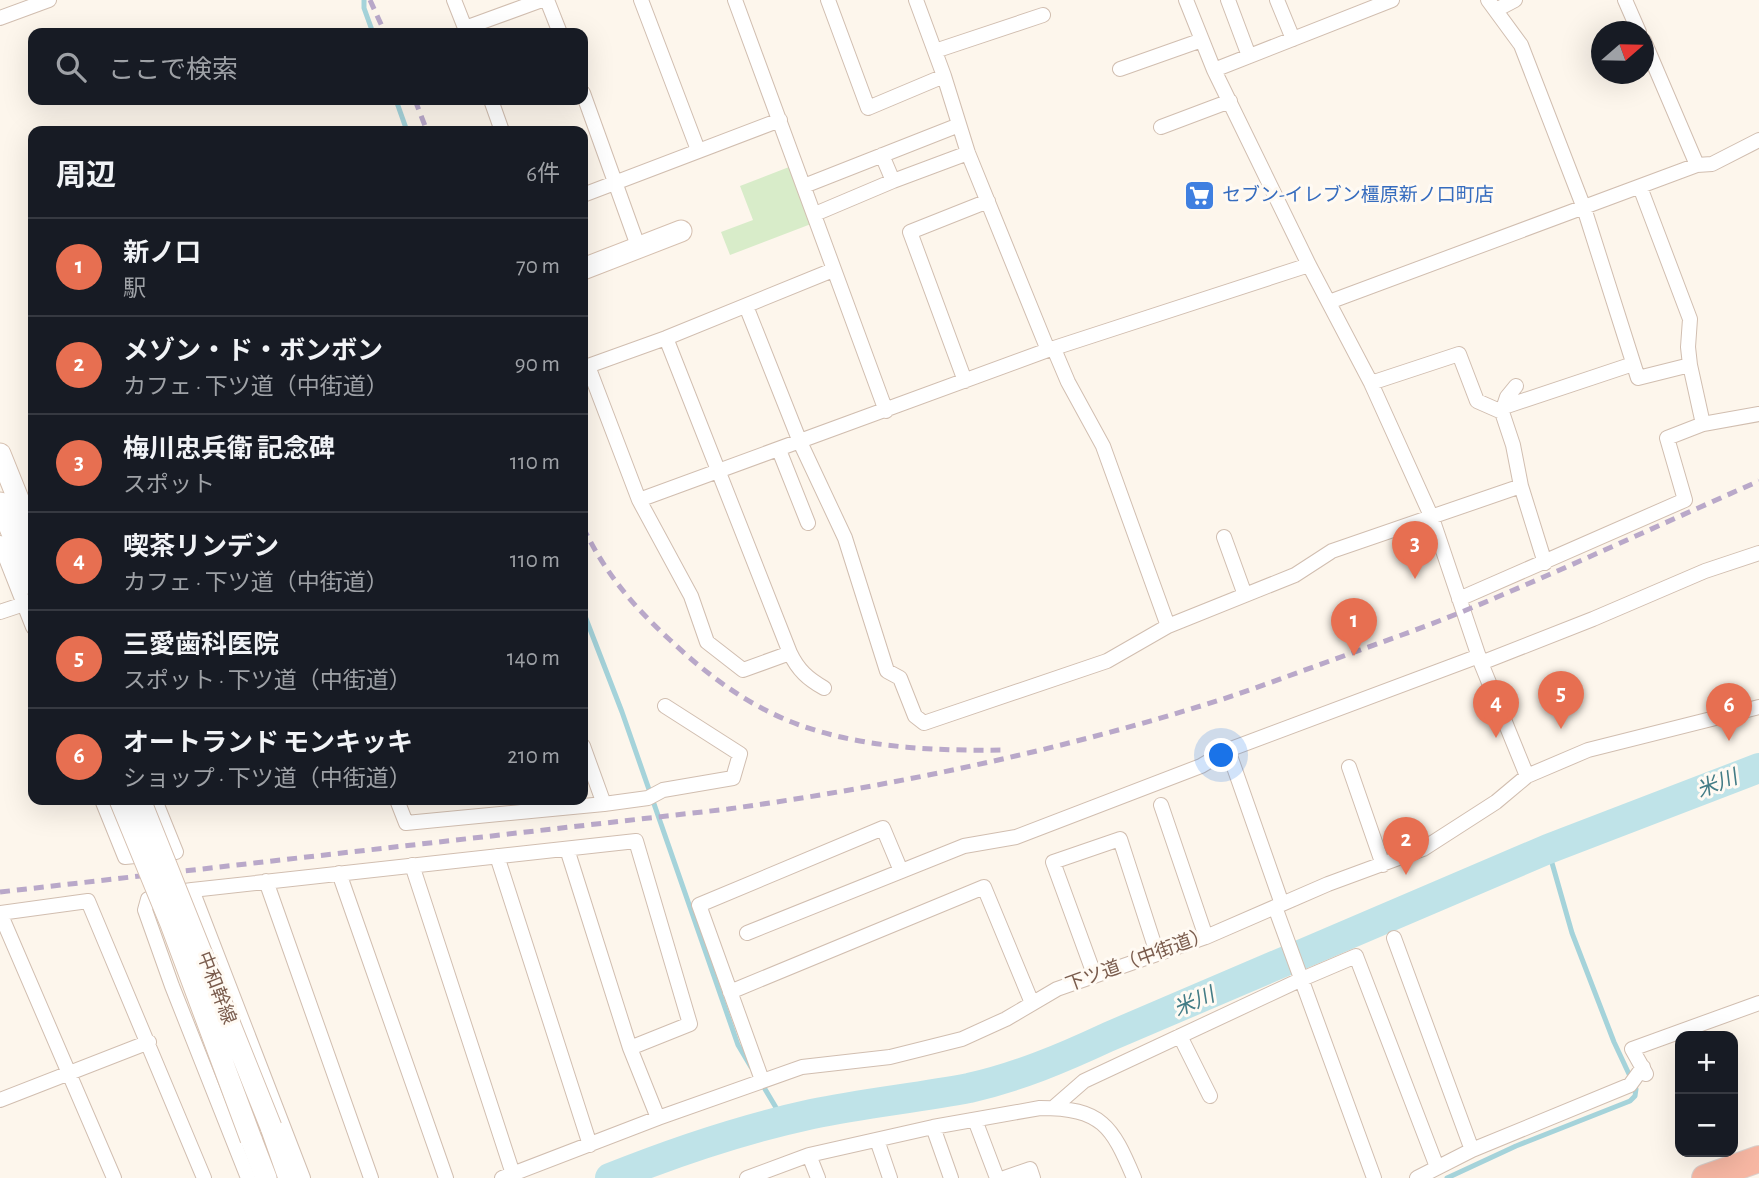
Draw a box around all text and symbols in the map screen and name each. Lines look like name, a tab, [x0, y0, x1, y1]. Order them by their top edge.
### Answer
north arrow	[1591, 21, 1654, 84]
search box	[28, 28, 588, 105]
icon: search	[52, 48, 90, 86]
text: ここで検索	[108, 57, 238, 83]
text: 周辺	[56, 161, 116, 191]
text: 6件	[526, 163, 560, 186]
supermarket icon: セブン-イレブン橿原新ノ口町店	[1182, 178, 1216, 212]
place label: セブン-イレブン橿原新ノ口町店	[1222, 184, 1494, 205]
text: 新ノ口	[123, 240, 201, 266]
text: 1	[75, 255, 83, 278]
text: 70 m	[516, 255, 560, 278]
text: 駅	[123, 278, 146, 301]
text: メゾン・ド・ボンボン	[123, 338, 383, 364]
text: 2	[74, 353, 84, 376]
text: 90 m	[515, 353, 560, 376]
text: カフェ · 下ツ道（中街道）	[123, 376, 389, 399]
text: 梅川忠兵衛 記念碑	[123, 436, 335, 462]
text: 3	[74, 451, 84, 474]
text: 110 m	[510, 451, 560, 474]
text: スポット	[123, 474, 215, 497]
pin: 3	[1392, 521, 1438, 579]
text: 喫茶リンデン	[123, 534, 279, 560]
text: 4	[73, 549, 85, 572]
text: 110 m	[510, 549, 560, 572]
text: カフェ · 下ツ道（中街道）	[123, 572, 389, 595]
pin: 1	[1331, 598, 1377, 656]
text: 三愛歯科医院	[123, 632, 279, 658]
text: 5	[74, 647, 84, 670]
text: 140 m	[507, 647, 560, 670]
text: スポット · 下ツ道（中街道）	[123, 670, 412, 693]
pin: 5	[1538, 671, 1584, 729]
pin: 4	[1473, 680, 1519, 738]
pin: 6	[1706, 683, 1752, 741]
text: オートランド モンキッキ	[123, 730, 413, 756]
your location	[1204, 738, 1238, 772]
text: 6	[73, 745, 85, 768]
text: 210 m	[507, 745, 560, 768]
water label: 米川	[1693, 765, 1742, 801]
text: ショップ · 下ツ道（中街道）	[123, 768, 412, 791]
pin: 2	[1383, 817, 1429, 875]
street label: 下ツ道（中街道）	[1063, 923, 1213, 995]
street label: 中和幹線	[194, 949, 239, 1027]
water label: 米川	[1170, 982, 1219, 1020]
map controls	[1675, 1031, 1738, 1157]
button: +	[1675, 1031, 1738, 1094]
button: −	[1675, 1094, 1738, 1157]

